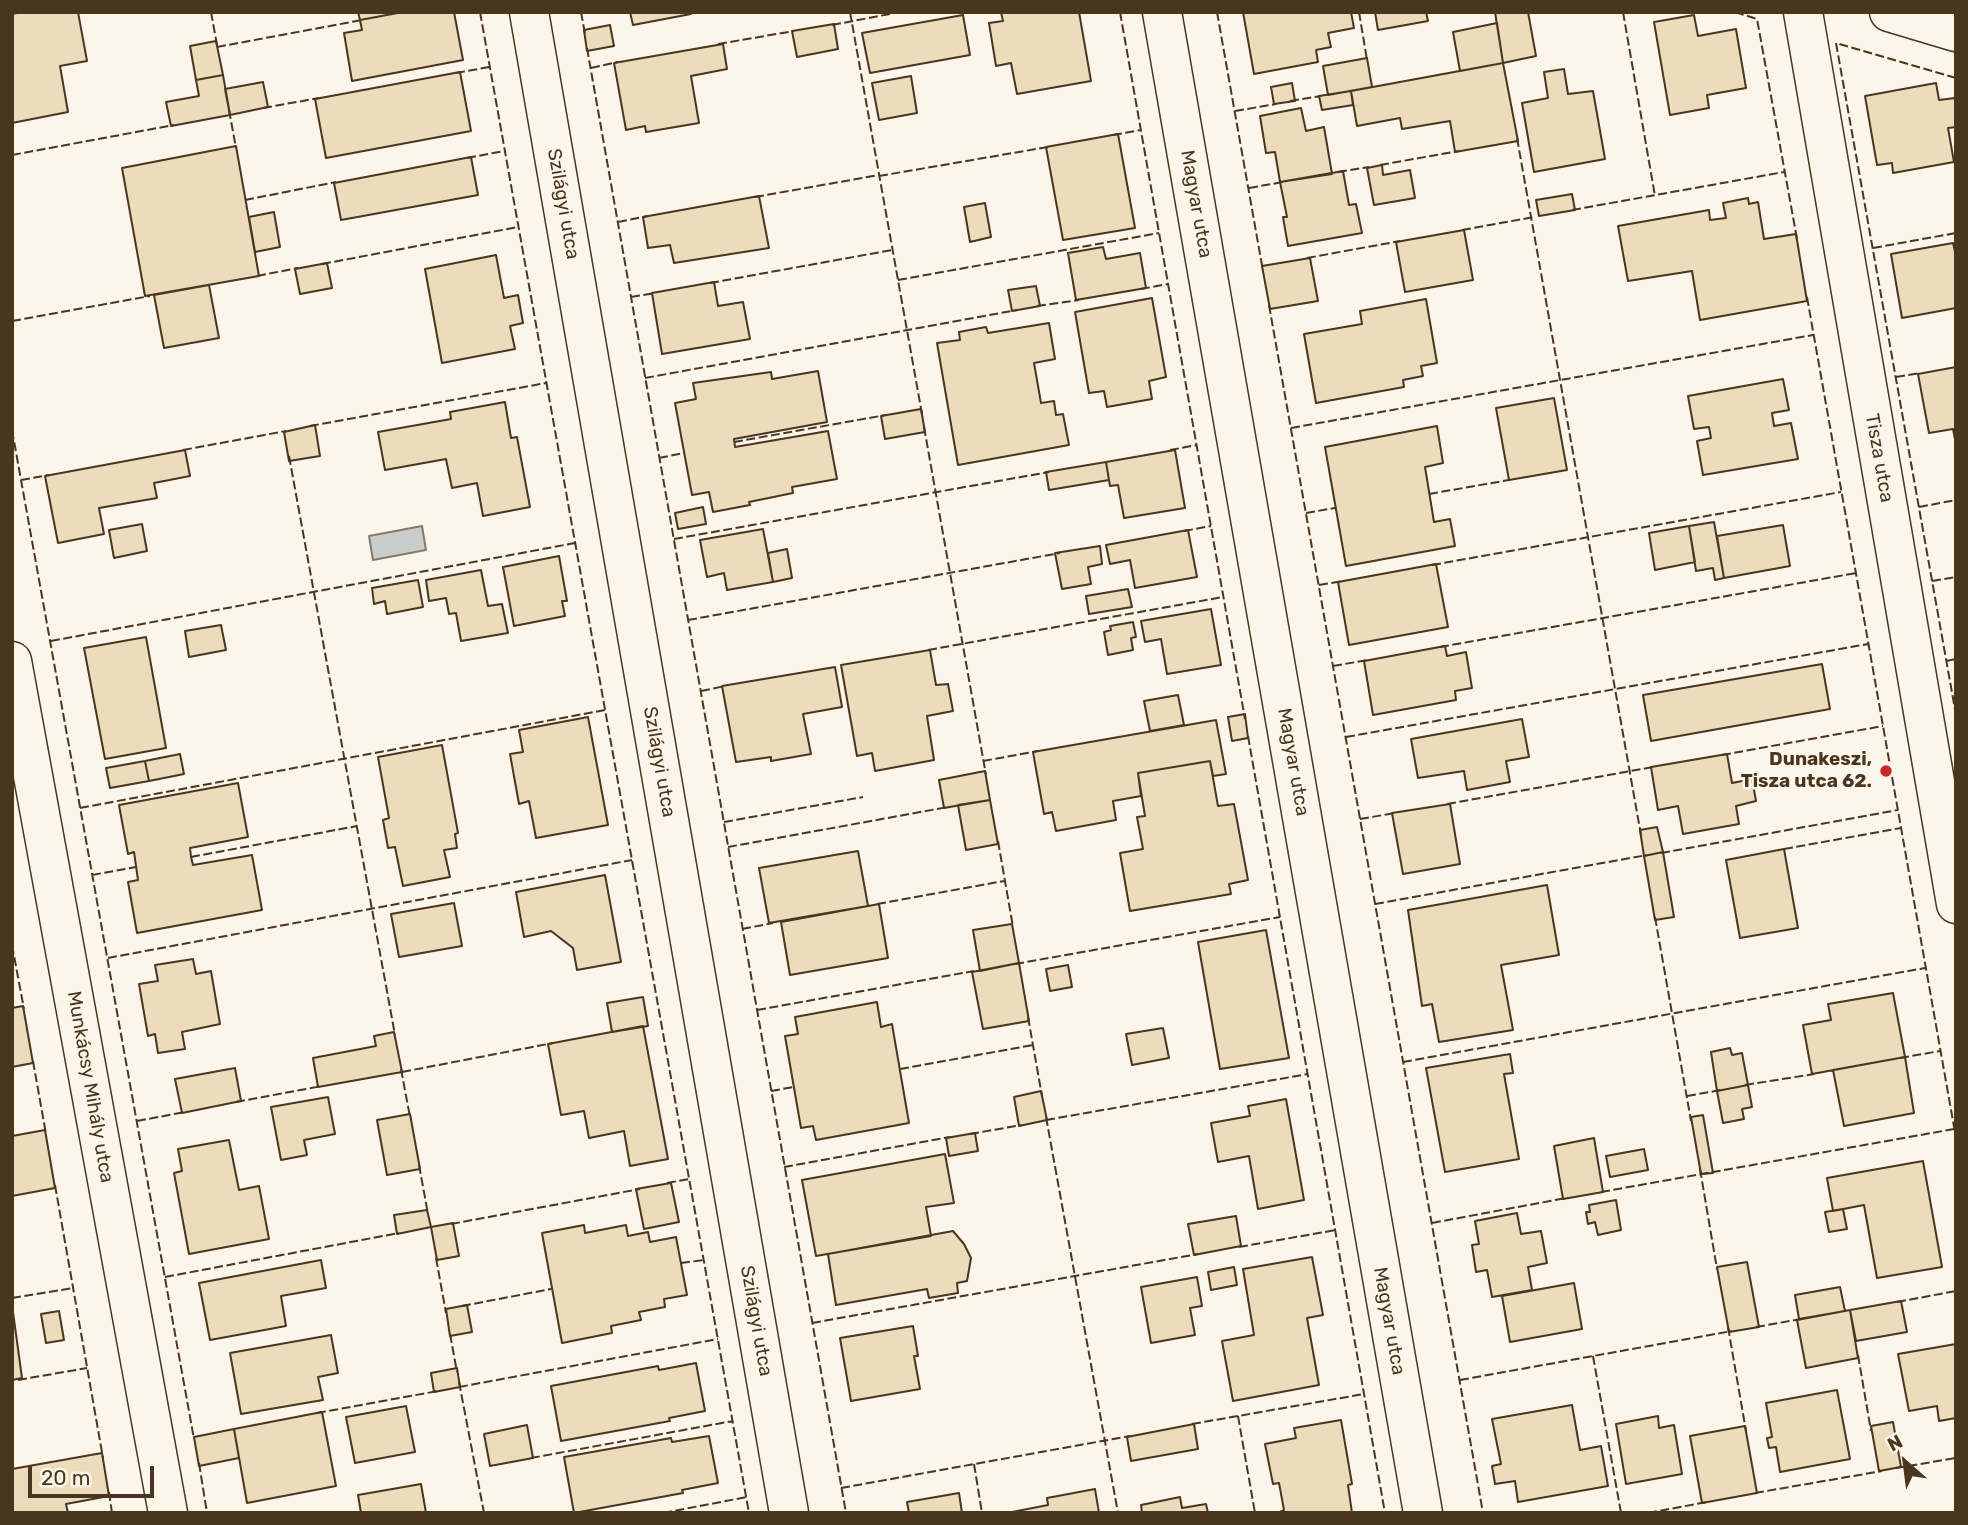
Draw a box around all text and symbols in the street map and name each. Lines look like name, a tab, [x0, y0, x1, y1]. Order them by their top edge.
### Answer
street label: Szilágyi utca	[542, 147, 584, 261]
street label: Magyar utca	[1175, 148, 1217, 260]
street label: Tisza utca	[1860, 412, 1898, 504]
street label: Szilágyi utca	[638, 705, 680, 819]
street label: Magyar utca	[1272, 706, 1314, 818]
place label: Dunakeszi, Tisza utca 62.	[1741, 749, 1872, 793]
marker: Dunakeszi, Tisza utca 62.	[1878, 763, 1894, 779]
street label: Munkácsy Mihály utca	[62, 989, 118, 1185]
street label: Szilágyi utca	[735, 1264, 777, 1378]
street label: Magyar utca	[1368, 1265, 1410, 1377]
north arrow	[1870, 1427, 1940, 1497]
text: N	[1883, 1430, 1906, 1456]
scale bar	[32, 1452, 158, 1496]
text: 20 m	[41, 1465, 90, 1490]

